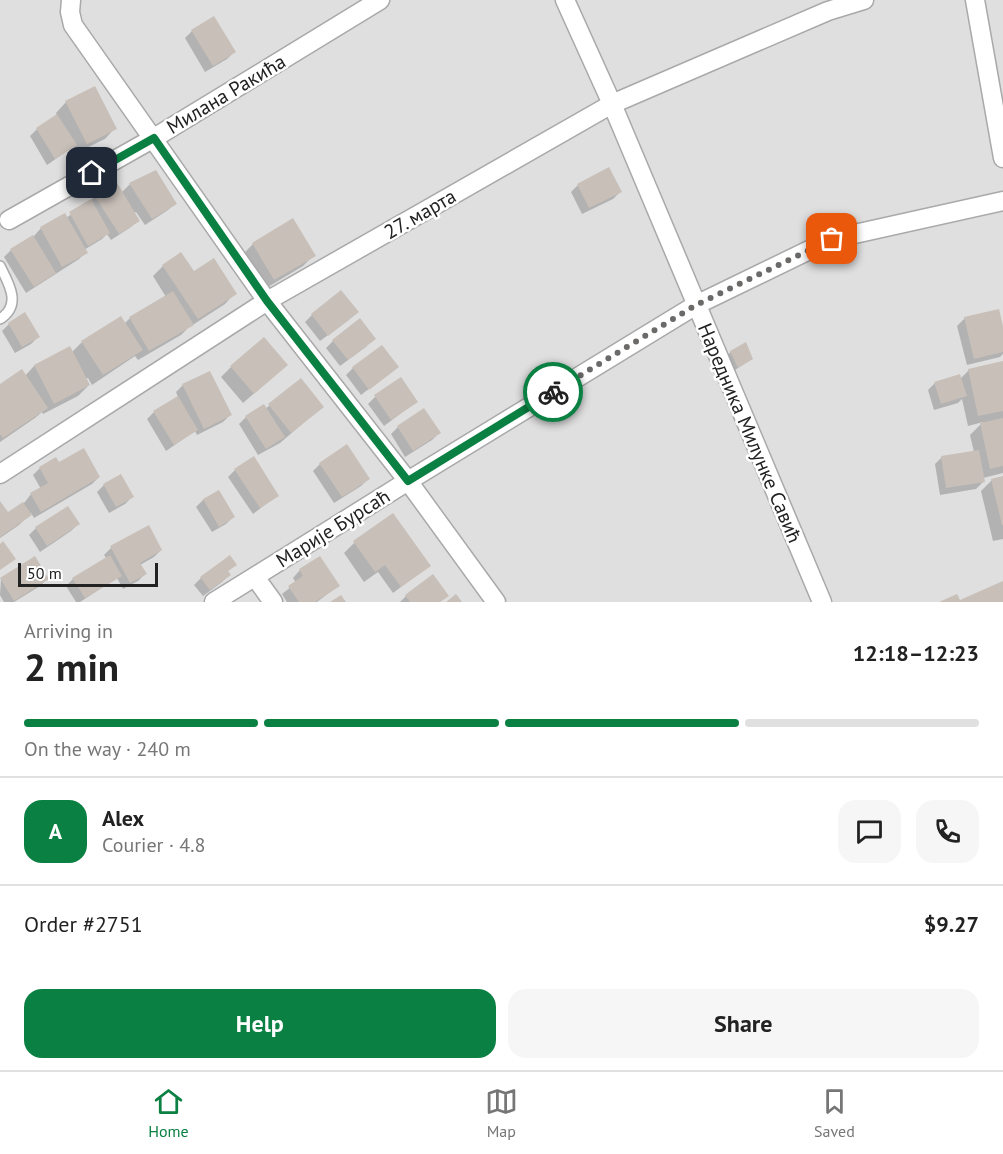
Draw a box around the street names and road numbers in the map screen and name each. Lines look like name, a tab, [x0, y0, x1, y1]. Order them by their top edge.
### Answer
street label: Милана Ракића	[162, 48, 290, 140]
street label: 27. марта	[379, 183, 461, 245]
street label: Наредника Милунке Савић	[692, 319, 808, 547]
street label: Марије Бурсаћ	[271, 483, 395, 573]

